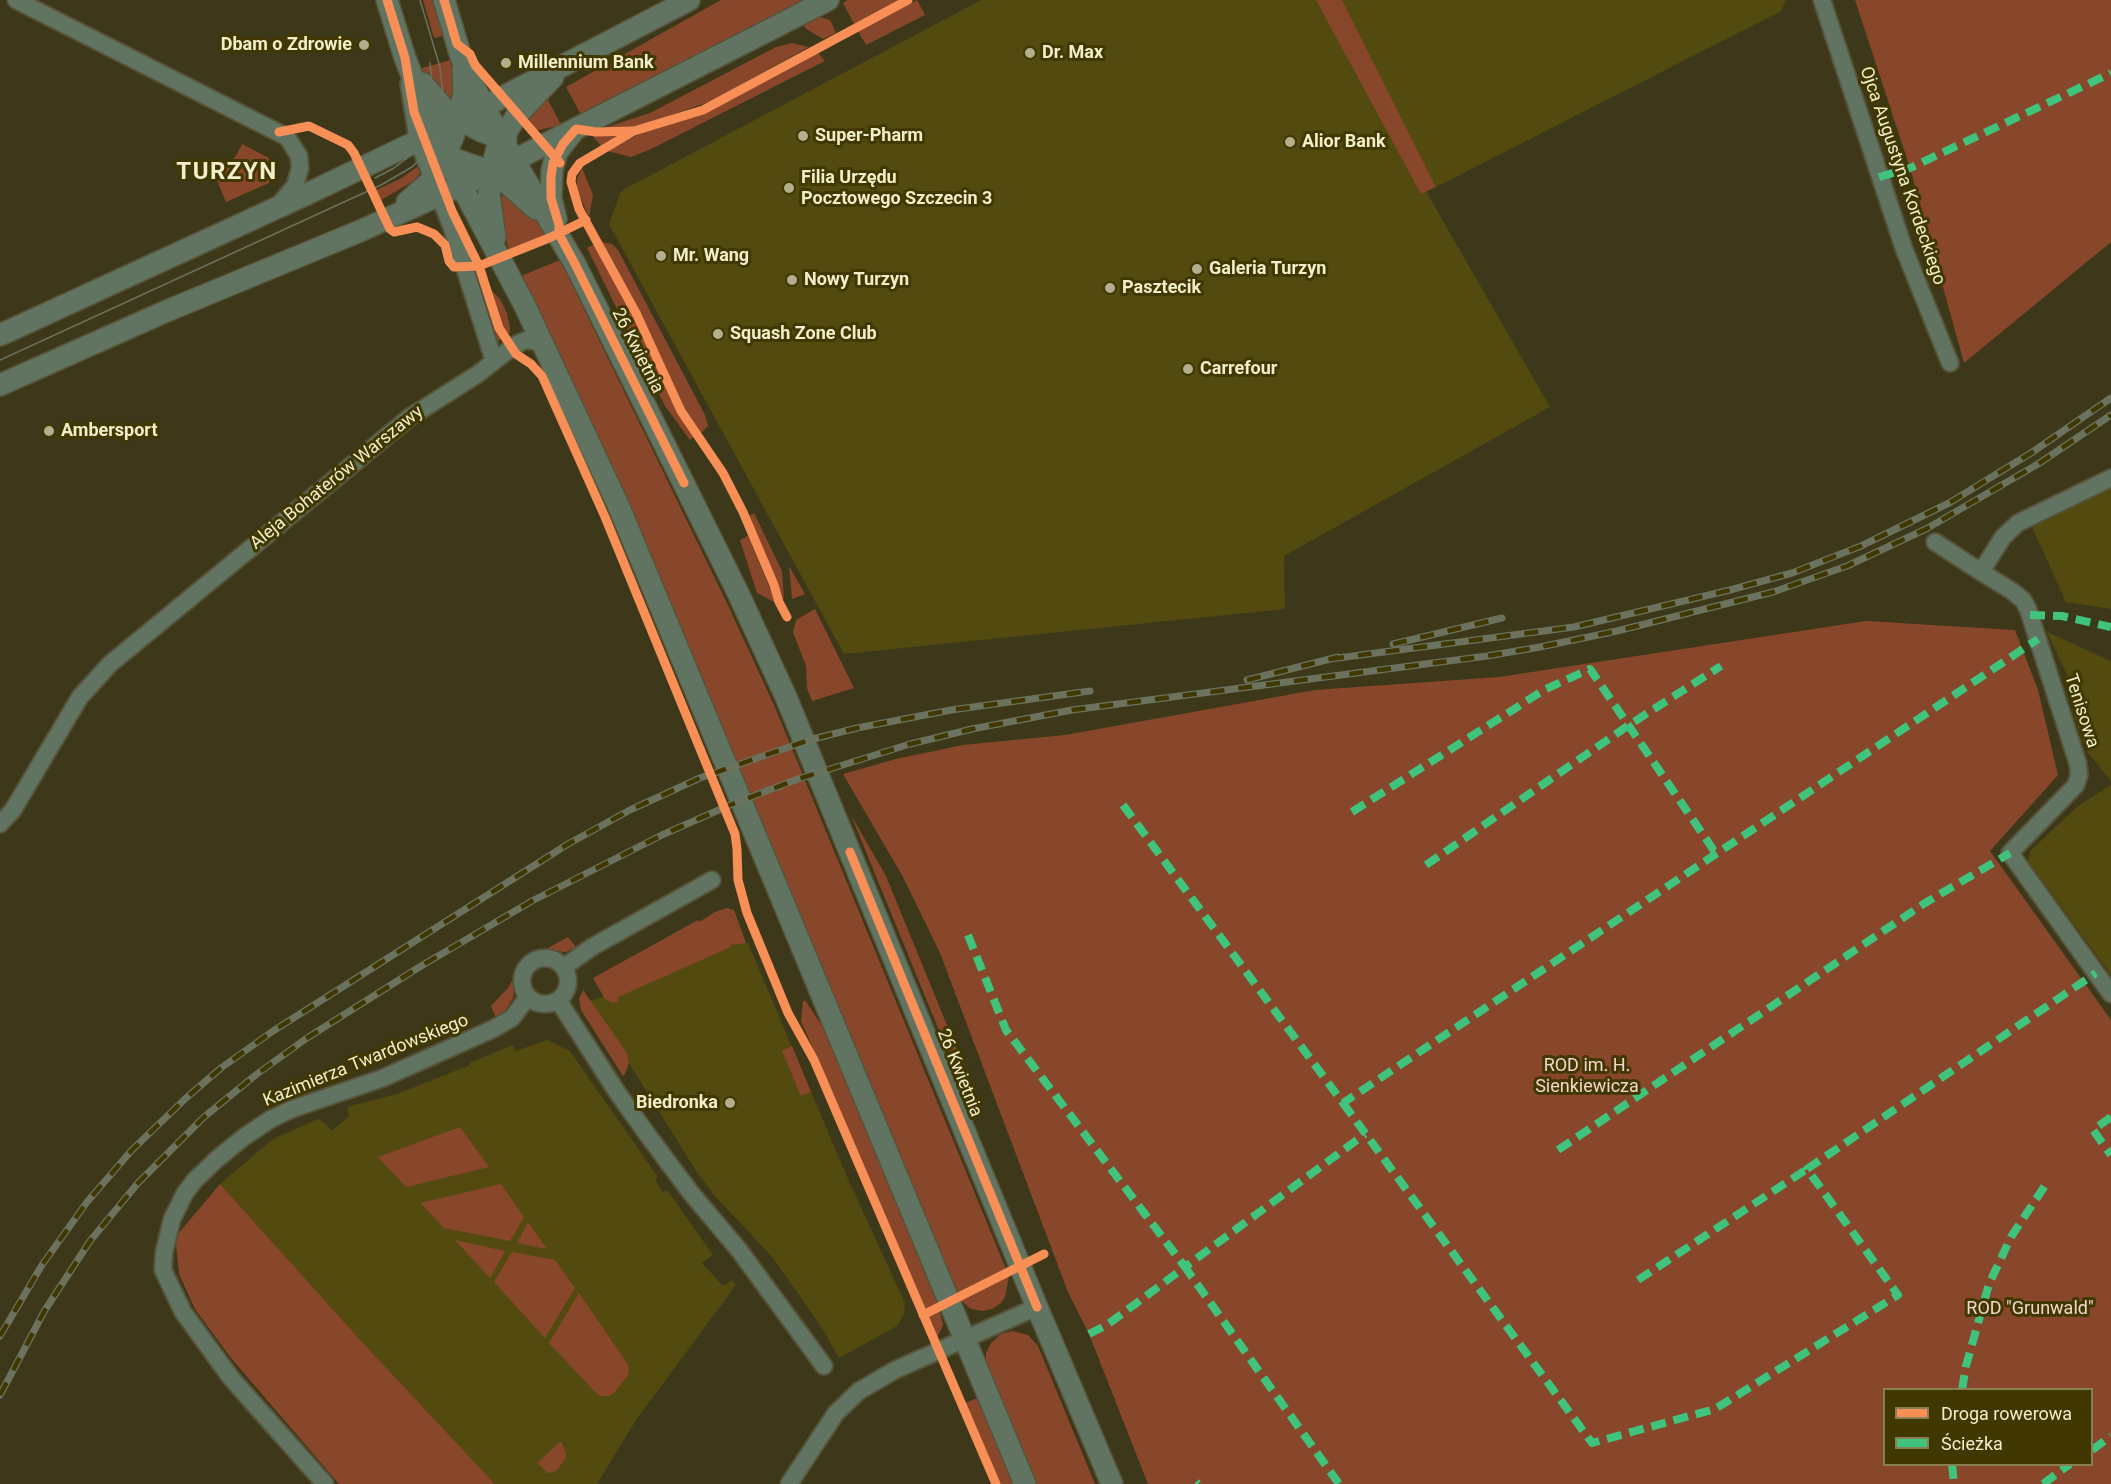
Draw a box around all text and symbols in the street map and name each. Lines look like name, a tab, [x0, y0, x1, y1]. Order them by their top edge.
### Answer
place label: Dbam o Zdrowie	[221, 34, 352, 56]
marker: Dbam o Zdrowie	[357, 38, 371, 52]
place label: Dr. Max	[1042, 42, 1103, 64]
marker: Dr. Max	[1023, 46, 1037, 60]
place label: Millennium Bank	[518, 52, 654, 74]
marker: Millennium Bank	[499, 56, 513, 70]
street label: Ojca Augustyna Kordeckiego	[1854, 64, 1950, 288]
place label: Super-Pharm	[815, 125, 923, 147]
marker: Super-Pharm	[796, 129, 810, 143]
place label: Alior Bank	[1302, 131, 1386, 153]
marker: Alior Bank	[1283, 135, 1297, 149]
district label: TURZYN	[176, 159, 278, 187]
place label: Filia Urzędu Pocztowego Szczecin 3	[801, 167, 992, 210]
marker: Filia Urzędu Pocztowego Szczecin 3	[782, 181, 796, 195]
place label: Mr. Wang	[673, 245, 749, 267]
marker: Mr. Wang	[654, 249, 668, 263]
place label: Galeria Turzyn	[1209, 258, 1326, 280]
marker: Galeria Turzyn	[1190, 262, 1204, 276]
place label: Nowy Turzyn	[804, 269, 909, 291]
marker: Nowy Turzyn	[785, 273, 799, 287]
place label: Pasztecik	[1122, 277, 1201, 299]
marker: Pasztecik	[1103, 281, 1117, 295]
street label: 26 Kwietnia	[606, 305, 668, 397]
place label: Squash Zone Club	[730, 323, 877, 345]
marker: Squash Zone Club	[711, 327, 725, 341]
place label: Carrefour	[1200, 358, 1277, 380]
marker: Carrefour	[1181, 362, 1195, 376]
street label: Aleja Bohaterów Warszawy	[246, 401, 428, 555]
place label: Ambersport	[61, 420, 157, 442]
marker: Ambersport	[42, 424, 56, 438]
street label: Tenisowa	[2059, 671, 2103, 751]
street label: Kazimierza Twardowskiego	[260, 1010, 472, 1112]
street label: 26 Kwietnia	[932, 1026, 986, 1120]
park label: ROD im. H. Sienkiewicza	[1535, 1055, 1639, 1098]
place label: Biedronka	[636, 1092, 718, 1114]
marker: Biedronka	[723, 1096, 737, 1110]
park label: ROD "Grunwald"	[1966, 1298, 2094, 1320]
legend	[1883, 1388, 2093, 1466]
text: Droga rowerowa	[1941, 1403, 2072, 1424]
text: Ścieżka	[1941, 1433, 2003, 1454]

